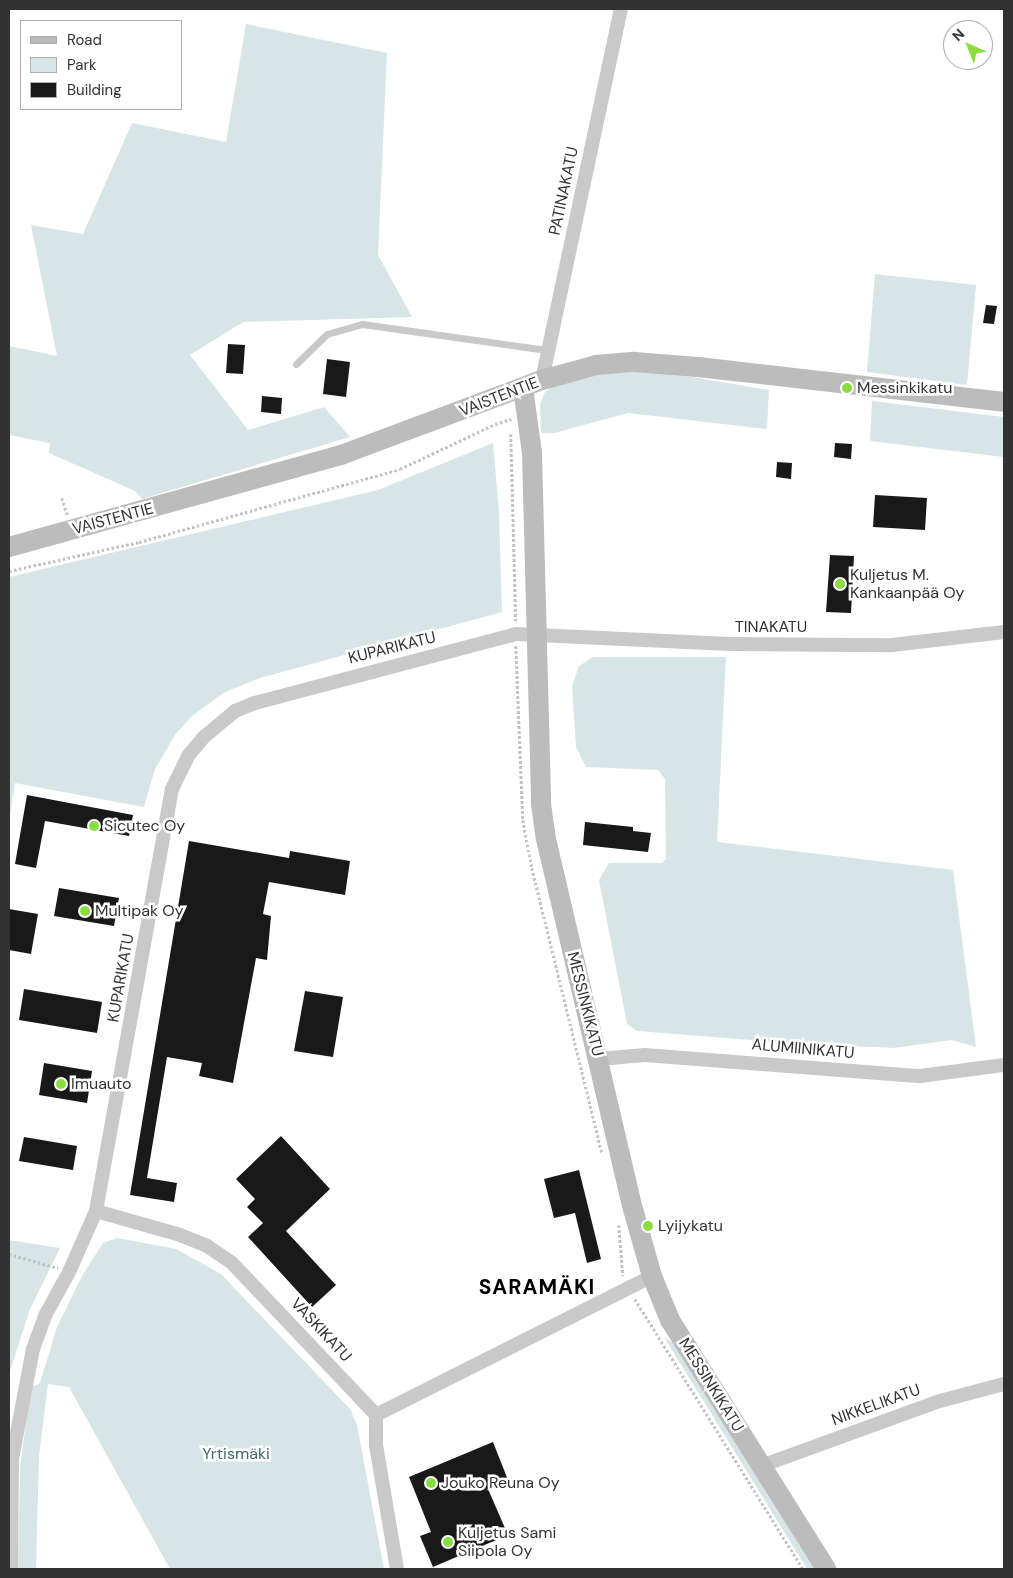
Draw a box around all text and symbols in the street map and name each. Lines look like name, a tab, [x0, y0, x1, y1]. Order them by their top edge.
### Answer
legend	[20, 20, 182, 110]
north arrow	[943, 20, 993, 70]
text: N	[948, 25, 968, 45]
text: Road	[67, 30, 102, 50]
text: Park	[67, 55, 97, 75]
text: Building	[67, 80, 122, 100]
street label: PATINAKATU	[545, 145, 583, 237]
street label: VAISTENTIE	[457, 373, 541, 421]
place label: Messinkikatu	[857, 378, 952, 398]
marker: Messinkikatu	[841, 382, 853, 394]
street label: VAISTENTIE	[70, 499, 156, 539]
place label: Kuljetus M. Kankaanpää Oy	[850, 565, 964, 603]
marker: Kuljetus M. Kankaanpää Oy	[834, 578, 846, 590]
street label: TINAKATU	[735, 617, 807, 637]
street label: KUPARIKATU	[346, 628, 438, 668]
place label: Sicutec Oy	[104, 816, 185, 836]
marker: Sicutec Oy	[88, 820, 100, 832]
place label: Multipak Oy	[95, 901, 184, 921]
marker: Multipak Oy	[79, 905, 91, 917]
street label: KUPARIKATU	[104, 932, 138, 1024]
street label: MESSINKIKATU	[563, 950, 607, 1058]
street label: ALUMIINIKATU	[751, 1035, 855, 1063]
place label: Imuauto	[71, 1074, 132, 1094]
marker: Imuauto	[55, 1078, 67, 1090]
place label: Lyijykatu	[658, 1216, 723, 1236]
marker: Lyijykatu	[642, 1220, 654, 1232]
district label: SARAMÄKI	[478, 1274, 596, 1300]
street label: VASKIKATU	[287, 1294, 355, 1366]
street label: MESSINKIKATU	[674, 1334, 748, 1436]
street label: NIKKELIKATU	[829, 1380, 923, 1430]
park label: Yrtismäki	[202, 1444, 270, 1464]
place label: Jouko Reuna Oy	[441, 1473, 560, 1493]
marker: Jouko Reuna Oy	[425, 1477, 437, 1489]
place label: Kuljetus Sami Siipola Oy	[458, 1523, 556, 1561]
marker: Kuljetus Sami Siipola Oy	[442, 1536, 454, 1548]

